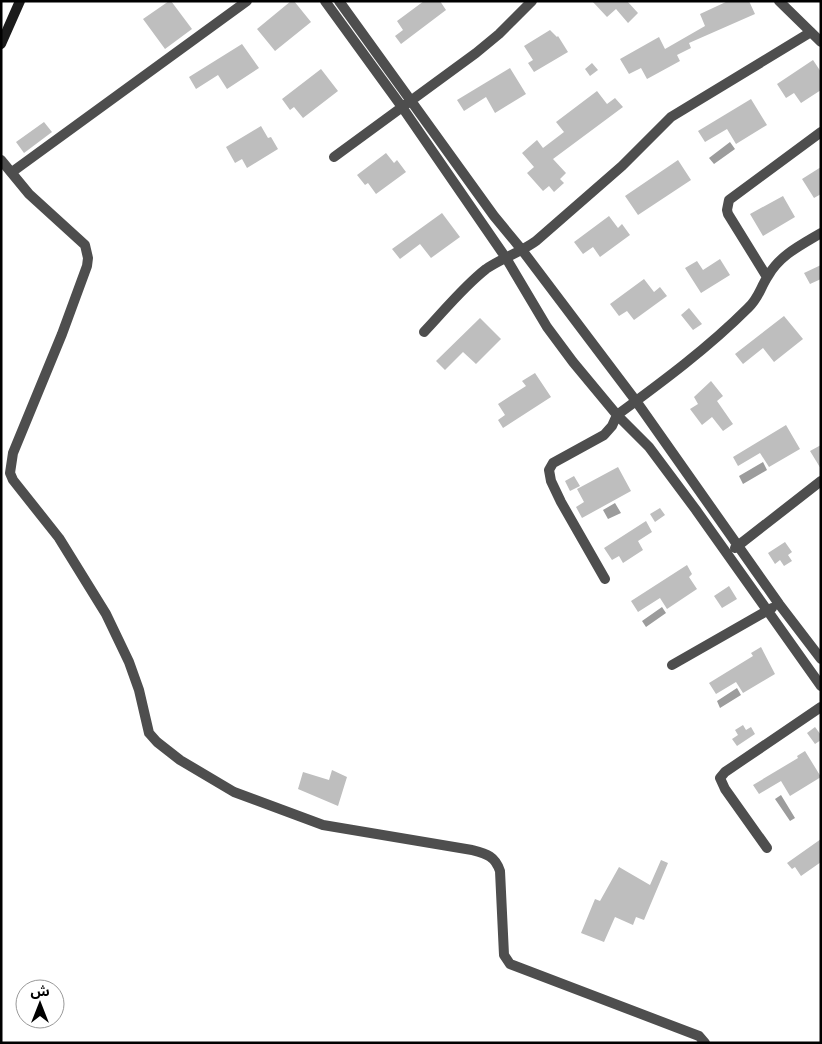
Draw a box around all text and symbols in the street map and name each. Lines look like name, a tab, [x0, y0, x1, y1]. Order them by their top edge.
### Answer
north arrow	[15, 979, 65, 1029]
text: ش	[30, 981, 50, 1000]

